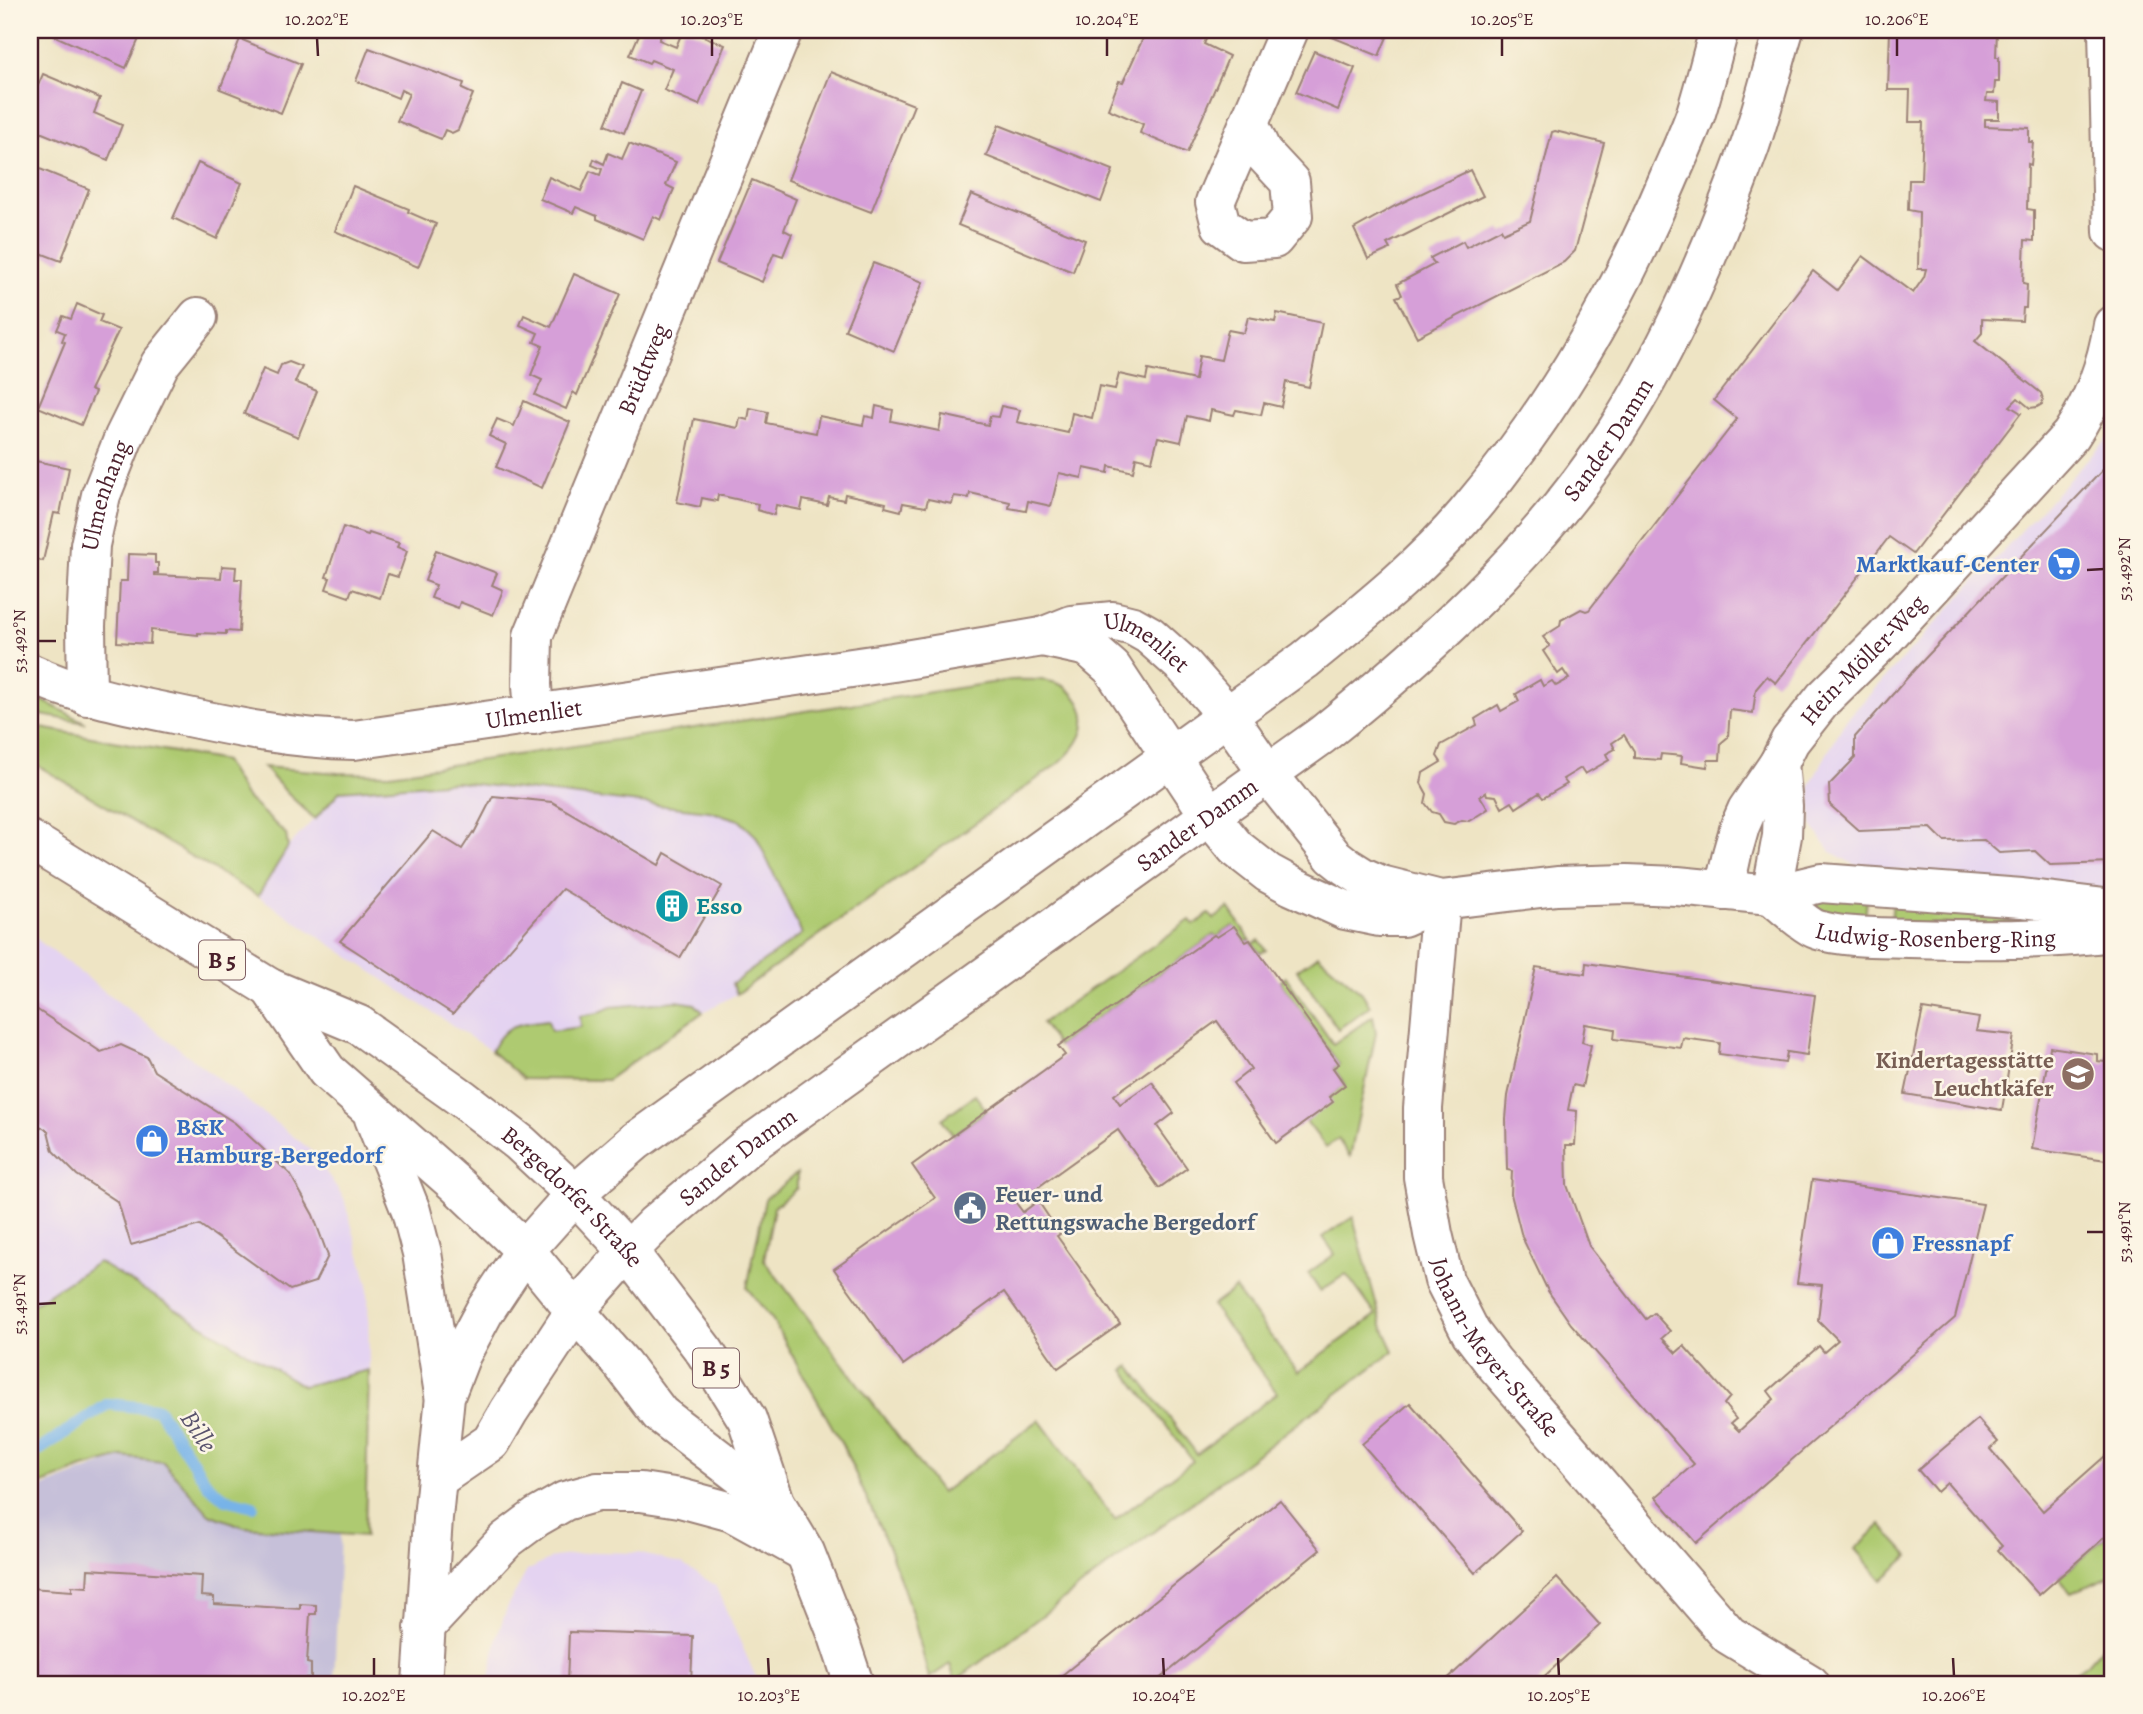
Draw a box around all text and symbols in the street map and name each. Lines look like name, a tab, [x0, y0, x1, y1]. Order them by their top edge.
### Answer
text: 10.202°E	[285, 7, 349, 31]
text: 10.203°E	[681, 7, 743, 31]
text: 10.204°E	[1075, 7, 1139, 31]
text: 10.205°E	[1470, 7, 1534, 31]
text: 10.206°E	[1865, 7, 1929, 31]
street label: Brüdtweg	[610, 318, 676, 419]
street label: Sander Damm	[1555, 372, 1661, 508]
street label: Ulmenhang	[73, 435, 137, 554]
text: 53.492°N	[2112, 537, 2136, 601]
supermarket icon: Marktkauf-Center	[2045, 545, 2083, 583]
place label: Marktkauf-Center	[1856, 548, 2039, 580]
street label: Hein-Möller-Weg	[1792, 588, 1933, 732]
street label: Ulmenliet	[1102, 604, 1197, 680]
text: 53.492°N	[7, 609, 31, 673]
street label: Ulmenliet	[483, 691, 584, 737]
street label: Sander Damm	[1130, 770, 1264, 879]
building icon: Esso	[653, 887, 691, 925]
place label: Esso	[696, 890, 742, 922]
street label: Ludwig-Rosenberg-Ring	[1812, 914, 2057, 955]
road number: B 5	[199, 940, 245, 979]
place label: Kindertagesstätte Leuchtkäfer	[1875, 1044, 2054, 1104]
school or university icon: Kindertagesstätte Leuchtkäfer	[2059, 1055, 2097, 1093]
street label: Sander Damm	[672, 1100, 803, 1213]
place label: B&K Hamburg-Bergedorf	[176, 1111, 387, 1171]
street label: Bergedorfer Straße	[495, 1118, 651, 1274]
shop icon: B&K Hamburg-Bergedorf	[133, 1122, 171, 1160]
place label: Feuer- und Rettungswache Bergedorf	[995, 1178, 1259, 1238]
public building icon: Feuer- und Rettungswache Bergedorf	[951, 1189, 989, 1227]
text: 53.491°N	[2112, 1201, 2136, 1263]
shop icon: Fressnapf	[1869, 1224, 1907, 1262]
place label: Fressnapf	[1912, 1227, 2015, 1259]
street label: Johann-Meyer-Straße	[1423, 1255, 1567, 1444]
text: 53.491°N	[7, 1273, 31, 1335]
road number: B 5	[693, 1348, 739, 1387]
water label: Bille	[172, 1403, 225, 1459]
text: 10.202°E	[342, 1683, 406, 1707]
text: 10.203°E	[738, 1683, 800, 1707]
text: 10.204°E	[1132, 1683, 1196, 1707]
text: 10.205°E	[1527, 1683, 1591, 1707]
text: 10.206°E	[1922, 1683, 1986, 1707]

